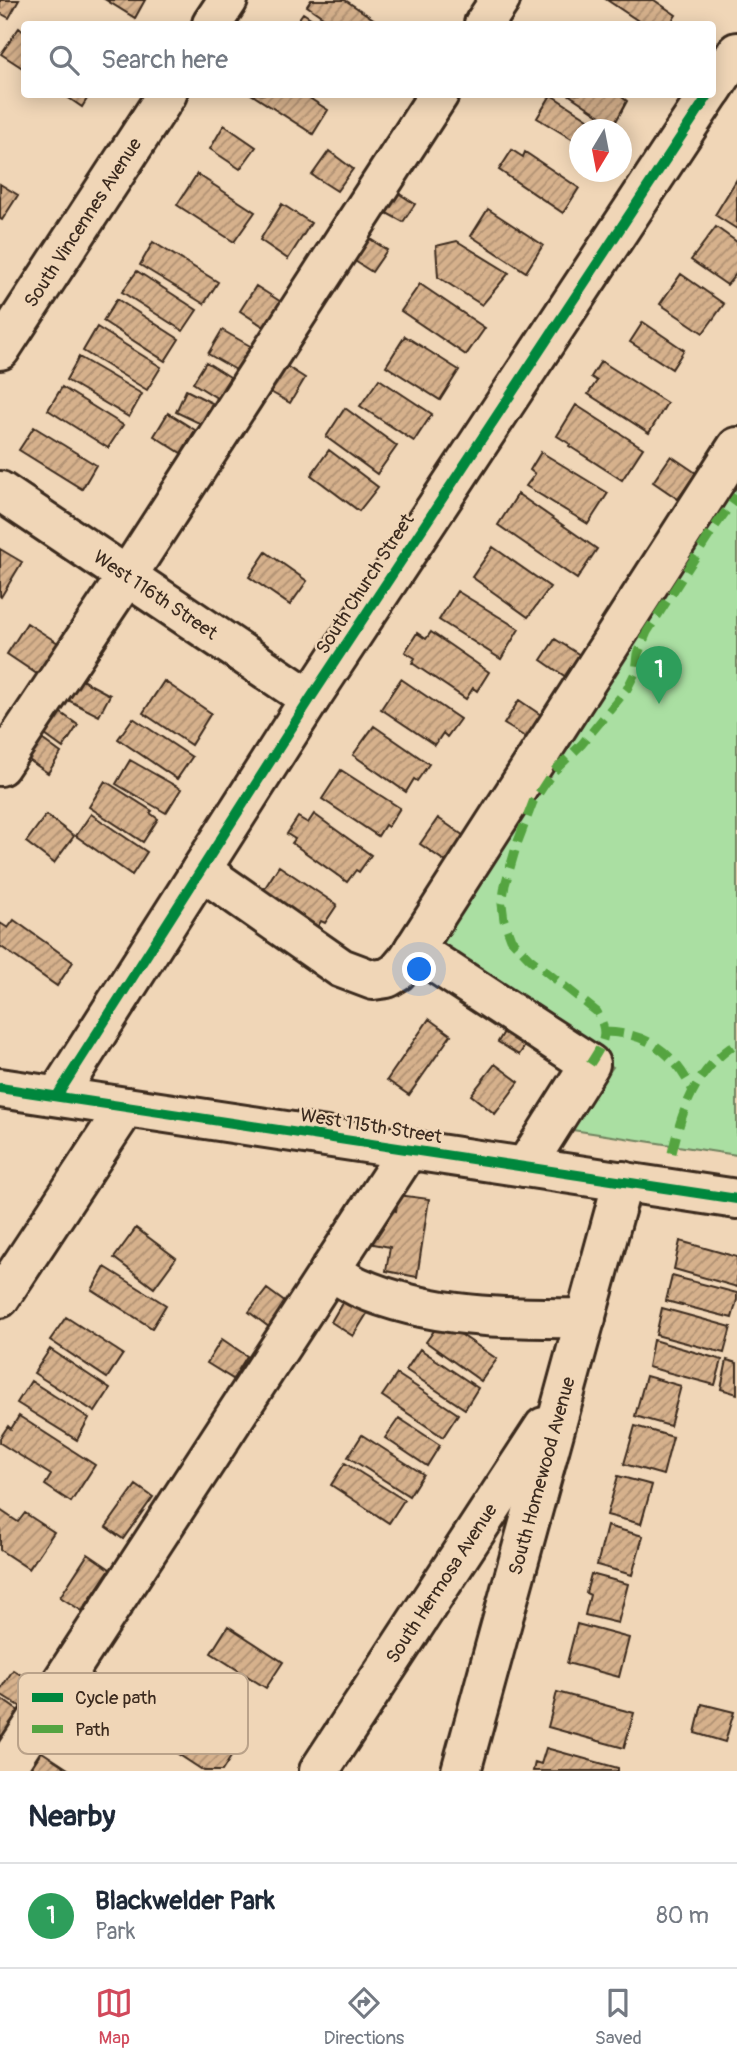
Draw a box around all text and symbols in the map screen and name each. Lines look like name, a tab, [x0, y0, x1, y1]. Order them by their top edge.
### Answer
search box	[21, 21, 716, 98]
icon: search	[45, 41, 83, 79]
text: Search here	[101, 44, 228, 76]
north arrow	[569, 119, 632, 182]
street label: South Vincennes Avenue	[19, 133, 147, 312]
street label: South Church Street	[311, 509, 420, 659]
street label: West 116th Street	[89, 545, 222, 645]
pin: 1	[636, 646, 682, 704]
your location	[402, 952, 436, 986]
street label: West 115th Street	[298, 1103, 444, 1149]
street label: South Homewood Avenue	[503, 1373, 581, 1578]
street label: South Hermosa Avenue	[381, 1499, 503, 1668]
legend	[18, 1673, 248, 1754]
text: Cycle path	[75, 1686, 156, 1710]
text: Path	[75, 1718, 110, 1742]
text: Nearby	[28, 1798, 115, 1835]
text: Blackwelder Park	[95, 1885, 275, 1917]
text: 1	[47, 1901, 56, 1930]
text: 80 m	[656, 1901, 709, 1930]
text: Park	[95, 1917, 135, 1946]
tab: Map	[95, 1984, 133, 2050]
tab: Directions	[324, 1984, 404, 2050]
tab: Saved	[595, 1984, 642, 2050]

